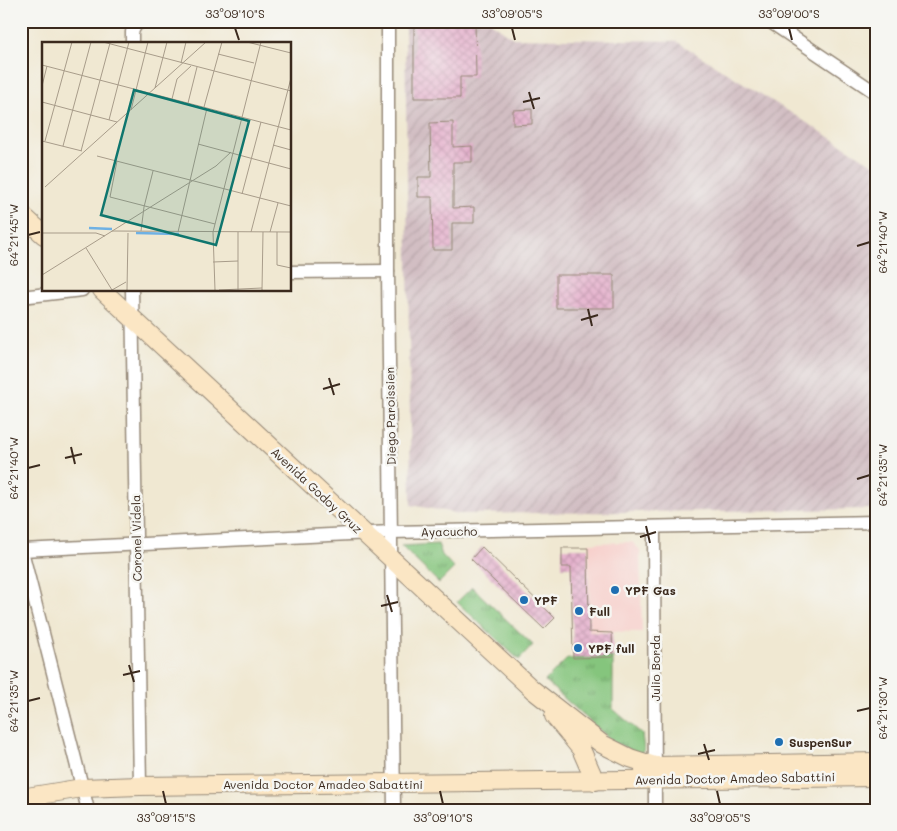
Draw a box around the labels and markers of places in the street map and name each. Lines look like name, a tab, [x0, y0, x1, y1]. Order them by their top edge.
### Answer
place label: YPF Gas	[625, 582, 676, 598]
marker: YPF Gas	[609, 584, 621, 596]
place label: YPF	[534, 592, 558, 608]
marker: YPF	[518, 594, 530, 606]
place label: Full	[589, 603, 610, 619]
marker: Full	[573, 605, 585, 617]
place label: YPF full	[588, 640, 635, 656]
marker: YPF full	[572, 642, 584, 654]
place label: SuspenSur	[789, 734, 852, 750]
marker: SuspenSur	[773, 736, 785, 748]

